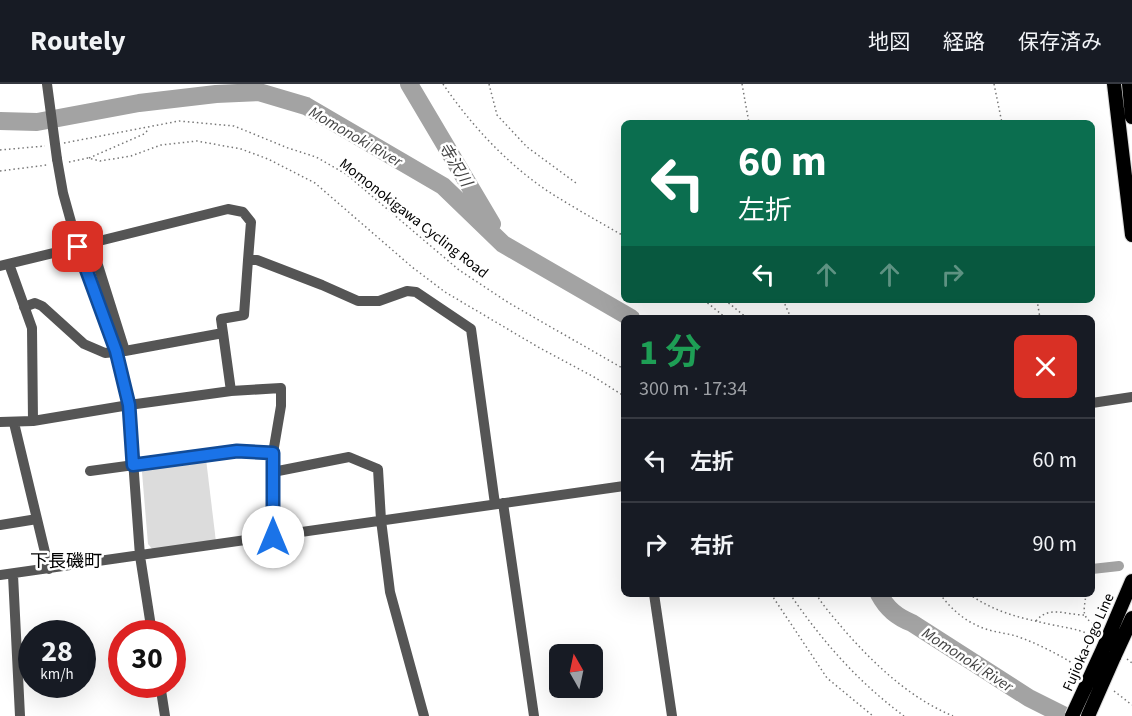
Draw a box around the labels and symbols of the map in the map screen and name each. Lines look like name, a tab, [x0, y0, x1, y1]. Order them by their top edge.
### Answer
water label: Momonoki River	[305, 101, 408, 173]
water label: 寺沢川	[433, 138, 478, 192]
street label: Momonokigawa Cycling Road	[335, 154, 493, 283]
pin	[52, 221, 103, 272]
position arrow	[241, 505, 305, 569]
district label: 下長磯町	[30, 549, 102, 574]
street label: Fujioka-Ogo Line	[1057, 590, 1119, 695]
speed limit sign: 30	[108, 620, 186, 698]
water label: Momonoki River	[918, 622, 1019, 698]
north arrow	[549, 644, 603, 698]

